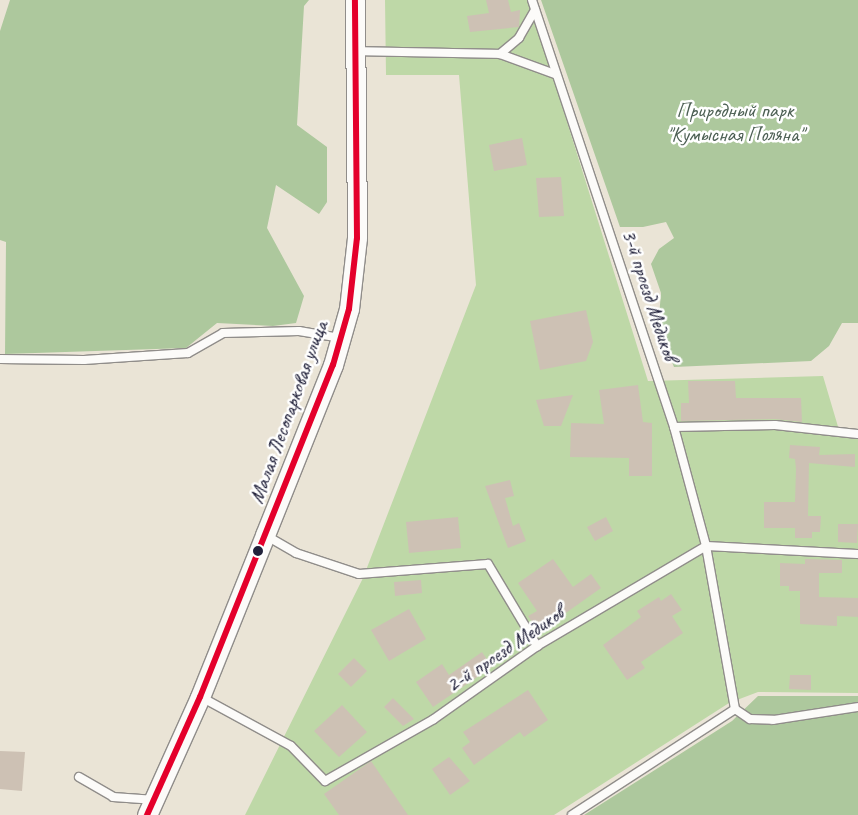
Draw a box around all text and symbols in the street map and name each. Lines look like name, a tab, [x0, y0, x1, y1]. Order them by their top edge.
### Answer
park label: Природный парк "Кумысная Поляна"	[667, 97, 803, 147]
street label: 3-й проезд Медиков	[617, 225, 683, 365]
street label: Малая Лесопарковая улица	[243, 317, 333, 507]
unlabelled marker	[253, 546, 263, 556]
street label: 2-й проезд Медиков	[440, 600, 570, 698]

